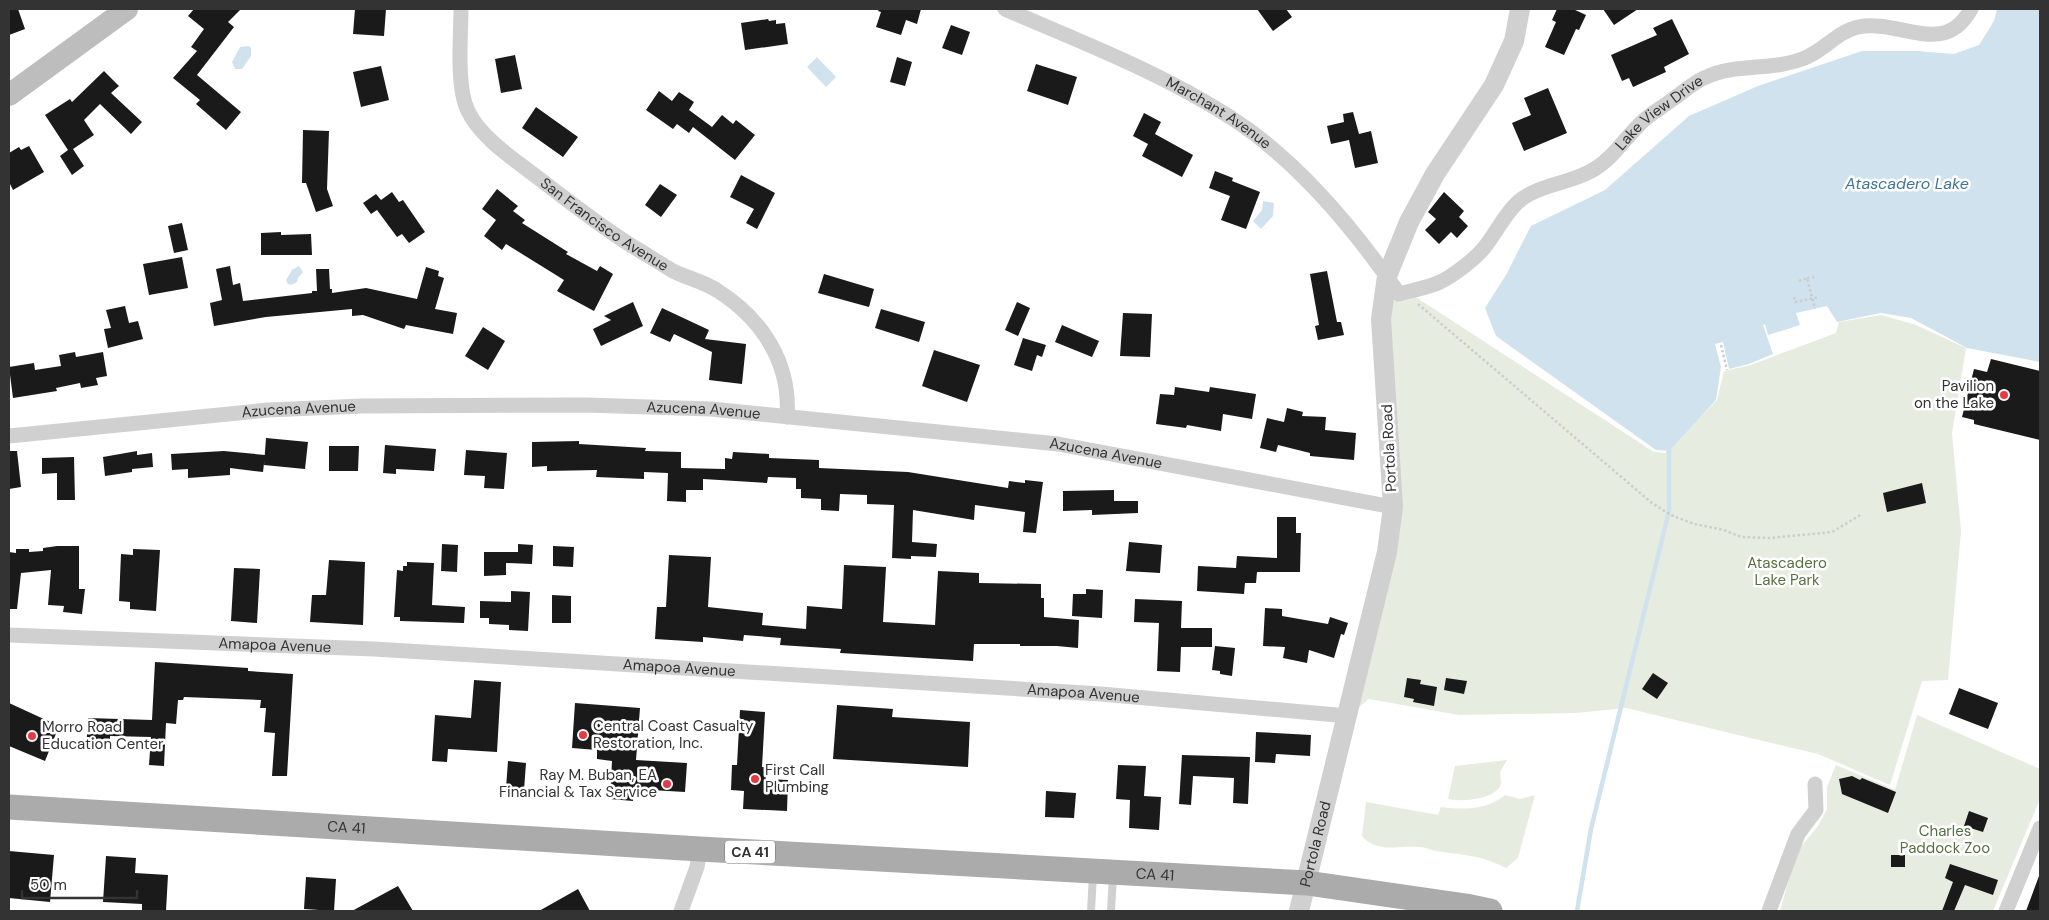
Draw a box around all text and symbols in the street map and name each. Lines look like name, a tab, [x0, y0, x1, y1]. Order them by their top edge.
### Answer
street label: Lake View Drive	[1611, 71, 1707, 155]
street label: Marchant Avenue	[1163, 72, 1275, 153]
street label: San Francisco Avenue	[536, 173, 672, 276]
water label: Atascadero Lake	[1844, 173, 1969, 194]
place label: Pavilion on the Lake	[1914, 376, 1994, 413]
marker: Pavilion on the Lake	[1998, 389, 2010, 401]
street label: Azucena Avenue	[241, 396, 356, 423]
street label: Azucena Avenue	[646, 397, 762, 424]
street label: Portola Road	[1377, 404, 1401, 492]
street label: Azucena Avenue	[1049, 433, 1164, 473]
park label: Atascadero Lake Park	[1747, 553, 1827, 590]
street label: Amapoa Avenue	[218, 633, 332, 657]
street label: Amapoa Avenue	[622, 654, 736, 681]
street label: Amapoa Avenue	[1026, 679, 1141, 707]
place label: Central Coast Casualty Restoration, Inc.	[593, 716, 754, 753]
place label: Morro Road Education Center	[42, 717, 164, 754]
marker: Central Coast Casualty Restoration, Inc.	[577, 729, 589, 741]
marker: Morro Road Education Center	[26, 730, 38, 742]
place label: First Call Plumbing	[765, 760, 829, 797]
place label: Ray M. Buban, EA Financial & Tax Service	[499, 765, 657, 802]
marker: First Call Plumbing	[749, 773, 761, 785]
marker: Ray M. Buban, EA Financial & Tax Service	[661, 778, 673, 790]
street label: Portola Road	[1295, 799, 1336, 889]
street label: CA 41	[327, 816, 366, 839]
park label: Charles Paddock Zoo	[1900, 821, 1990, 858]
road number: CA 41	[725, 840, 775, 864]
street label: CA 41	[1135, 863, 1175, 886]
scale bar	[22, 868, 138, 900]
text: 50 m	[30, 875, 67, 895]

